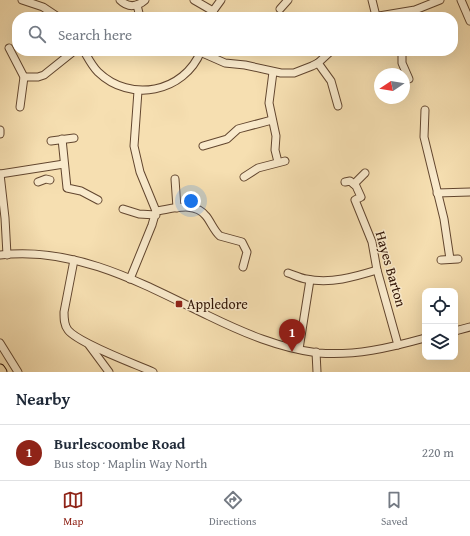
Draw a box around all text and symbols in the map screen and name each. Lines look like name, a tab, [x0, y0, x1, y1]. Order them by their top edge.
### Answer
search box	[12, 12, 458, 56]
icon: search	[26, 23, 48, 45]
text: Search here	[58, 24, 132, 45]
north arrow	[374, 68, 410, 104]
your location	[181, 191, 201, 211]
street label: Hayes Barton	[371, 229, 411, 309]
map controls	[422, 288, 458, 360]
button: locate	[422, 288, 458, 324]
place label: Appledore	[187, 294, 248, 314]
marker: Appledore	[174, 299, 184, 309]
pin: 1	[279, 319, 305, 352]
button: layers	[422, 324, 458, 360]
text: Nearby	[16, 386, 70, 411]
text: Burlescoombe Road	[54, 433, 185, 454]
text: 1	[26, 443, 32, 462]
text: 220 m	[422, 443, 454, 462]
text: Bus stop · Maplin Way North	[54, 454, 207, 473]
tab: Map	[62, 489, 84, 529]
tab: Directions	[209, 489, 256, 529]
tab: Saved	[381, 489, 408, 529]

